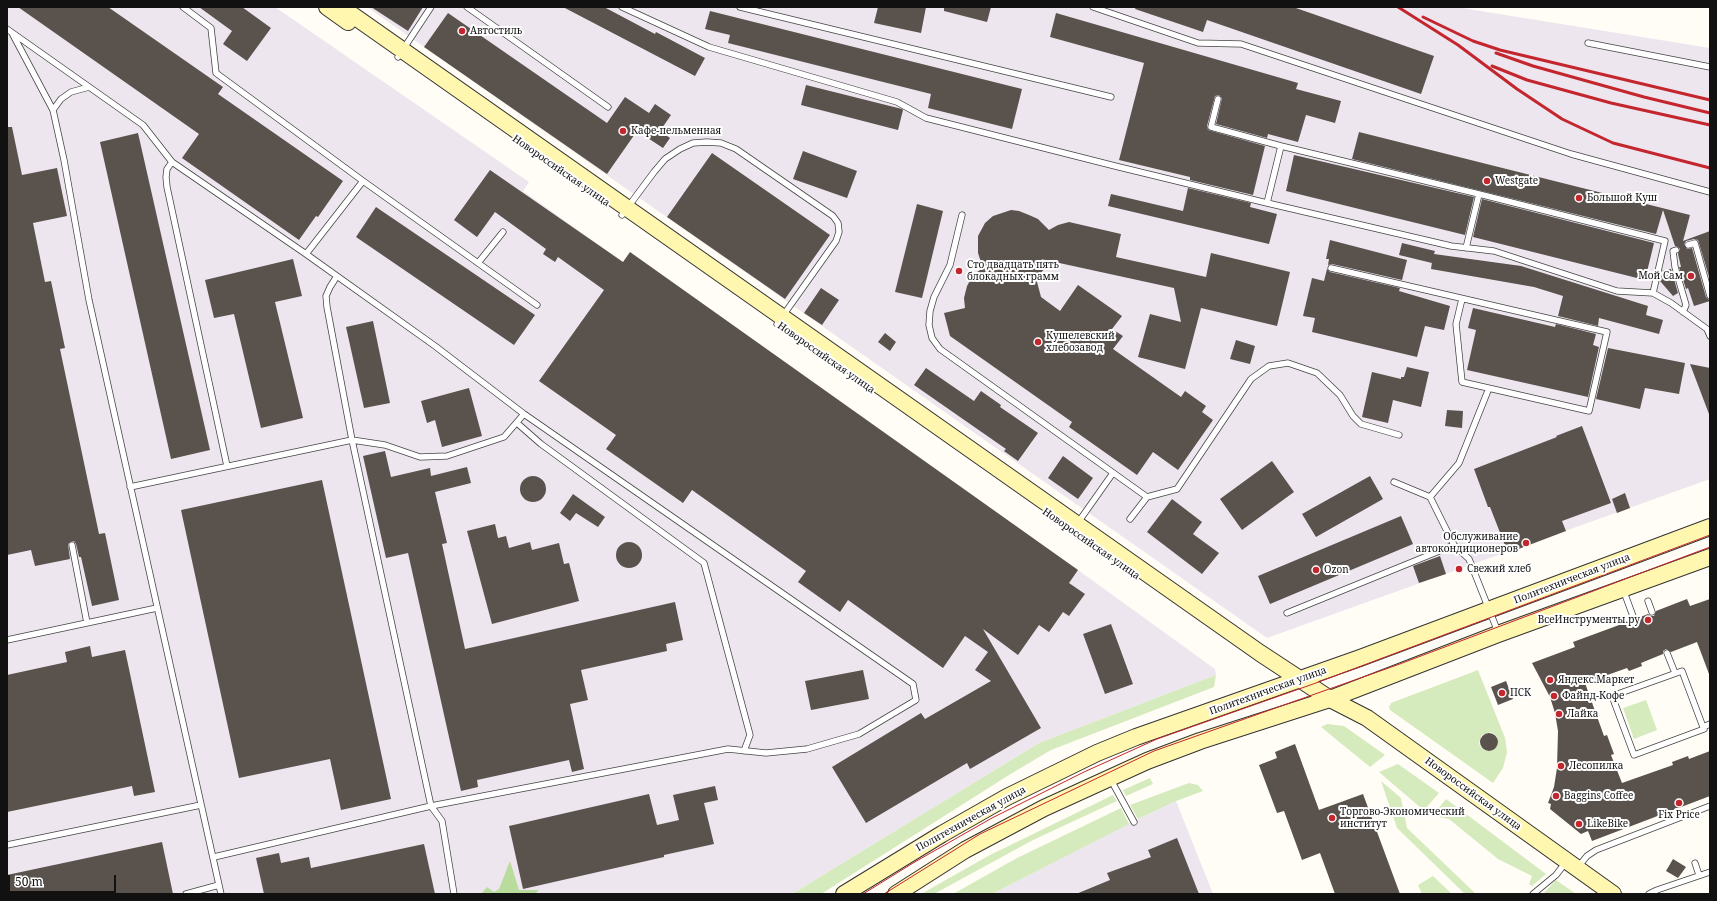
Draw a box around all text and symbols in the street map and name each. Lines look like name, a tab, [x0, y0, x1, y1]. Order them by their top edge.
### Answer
place label: Автостиль	[470, 25, 522, 37]
marker: Автостиль	[457, 26, 467, 36]
place label: Кафе-пельменная	[631, 125, 721, 137]
marker: Кафе-пельменная	[618, 126, 628, 136]
street label: Новороссийская улица	[510, 133, 612, 209]
place label: Westgate	[1495, 175, 1538, 187]
marker: Westgate	[1482, 176, 1492, 186]
place label: Большой Куш	[1587, 192, 1657, 204]
marker: Большой Куш	[1574, 193, 1584, 203]
place label: Сто двадцать пять блокадных грамм	[967, 259, 1059, 282]
marker: Сто двадцать пять блокадных грамм	[954, 266, 964, 276]
place label: Мой Сам	[1638, 270, 1683, 282]
marker: Мой Сам	[1686, 271, 1696, 281]
street label: Новороссийская улица	[775, 320, 877, 396]
place label: Кушелевский хлебозавод	[1046, 330, 1115, 354]
marker: Кушелевский хлебозавод	[1033, 337, 1043, 347]
street label: Новороссийская улица	[1040, 506, 1142, 582]
place label: Обслуживание автокондиционеров	[1416, 531, 1518, 554]
marker: Обслуживание автокондиционеров	[1521, 538, 1531, 548]
street label: Политехническая улица	[1512, 551, 1632, 607]
place label: Свежий хлеб	[1467, 563, 1531, 575]
place label: Ozon	[1324, 564, 1349, 576]
marker: Свежий хлеб	[1454, 564, 1464, 574]
marker: Ozon	[1311, 565, 1321, 575]
place label: ВсеИнструменты.ру	[1538, 614, 1640, 626]
marker: ВсеИнструменты.ру	[1643, 615, 1653, 625]
street label: Политехническая улица	[1208, 664, 1328, 718]
place label: Яндекс.Маркет	[1558, 674, 1634, 686]
marker: Яндекс.Маркет	[1545, 675, 1555, 685]
place label: ПСК	[1510, 687, 1531, 699]
marker: ПСК	[1497, 688, 1507, 698]
place label: Файнд-Кофе	[1562, 690, 1624, 702]
marker: Файнд-Кофе	[1549, 691, 1559, 701]
place label: Лайка	[1567, 708, 1598, 720]
marker: Лайка	[1554, 709, 1564, 719]
street label: Новороссийская улица	[1422, 755, 1524, 833]
place label: Лесопилка	[1569, 760, 1623, 772]
marker: Лесопилка	[1556, 761, 1566, 771]
street label: Политехническая улица	[914, 784, 1028, 854]
place label: Baggins Coffee	[1564, 790, 1633, 802]
marker: Baggins Coffee	[1551, 791, 1561, 801]
marker: Fix Price	[1674, 798, 1684, 808]
place label: Торгово-Экономический институт	[1340, 806, 1465, 830]
place label: Fix Price	[1658, 809, 1700, 821]
marker: Торгово-Экономический институт	[1327, 813, 1337, 823]
place label: LikeBike	[1587, 818, 1628, 830]
marker: LikeBike	[1574, 819, 1584, 829]
scale bar	[10, 867, 118, 893]
text: 50 m	[15, 873, 43, 890]

